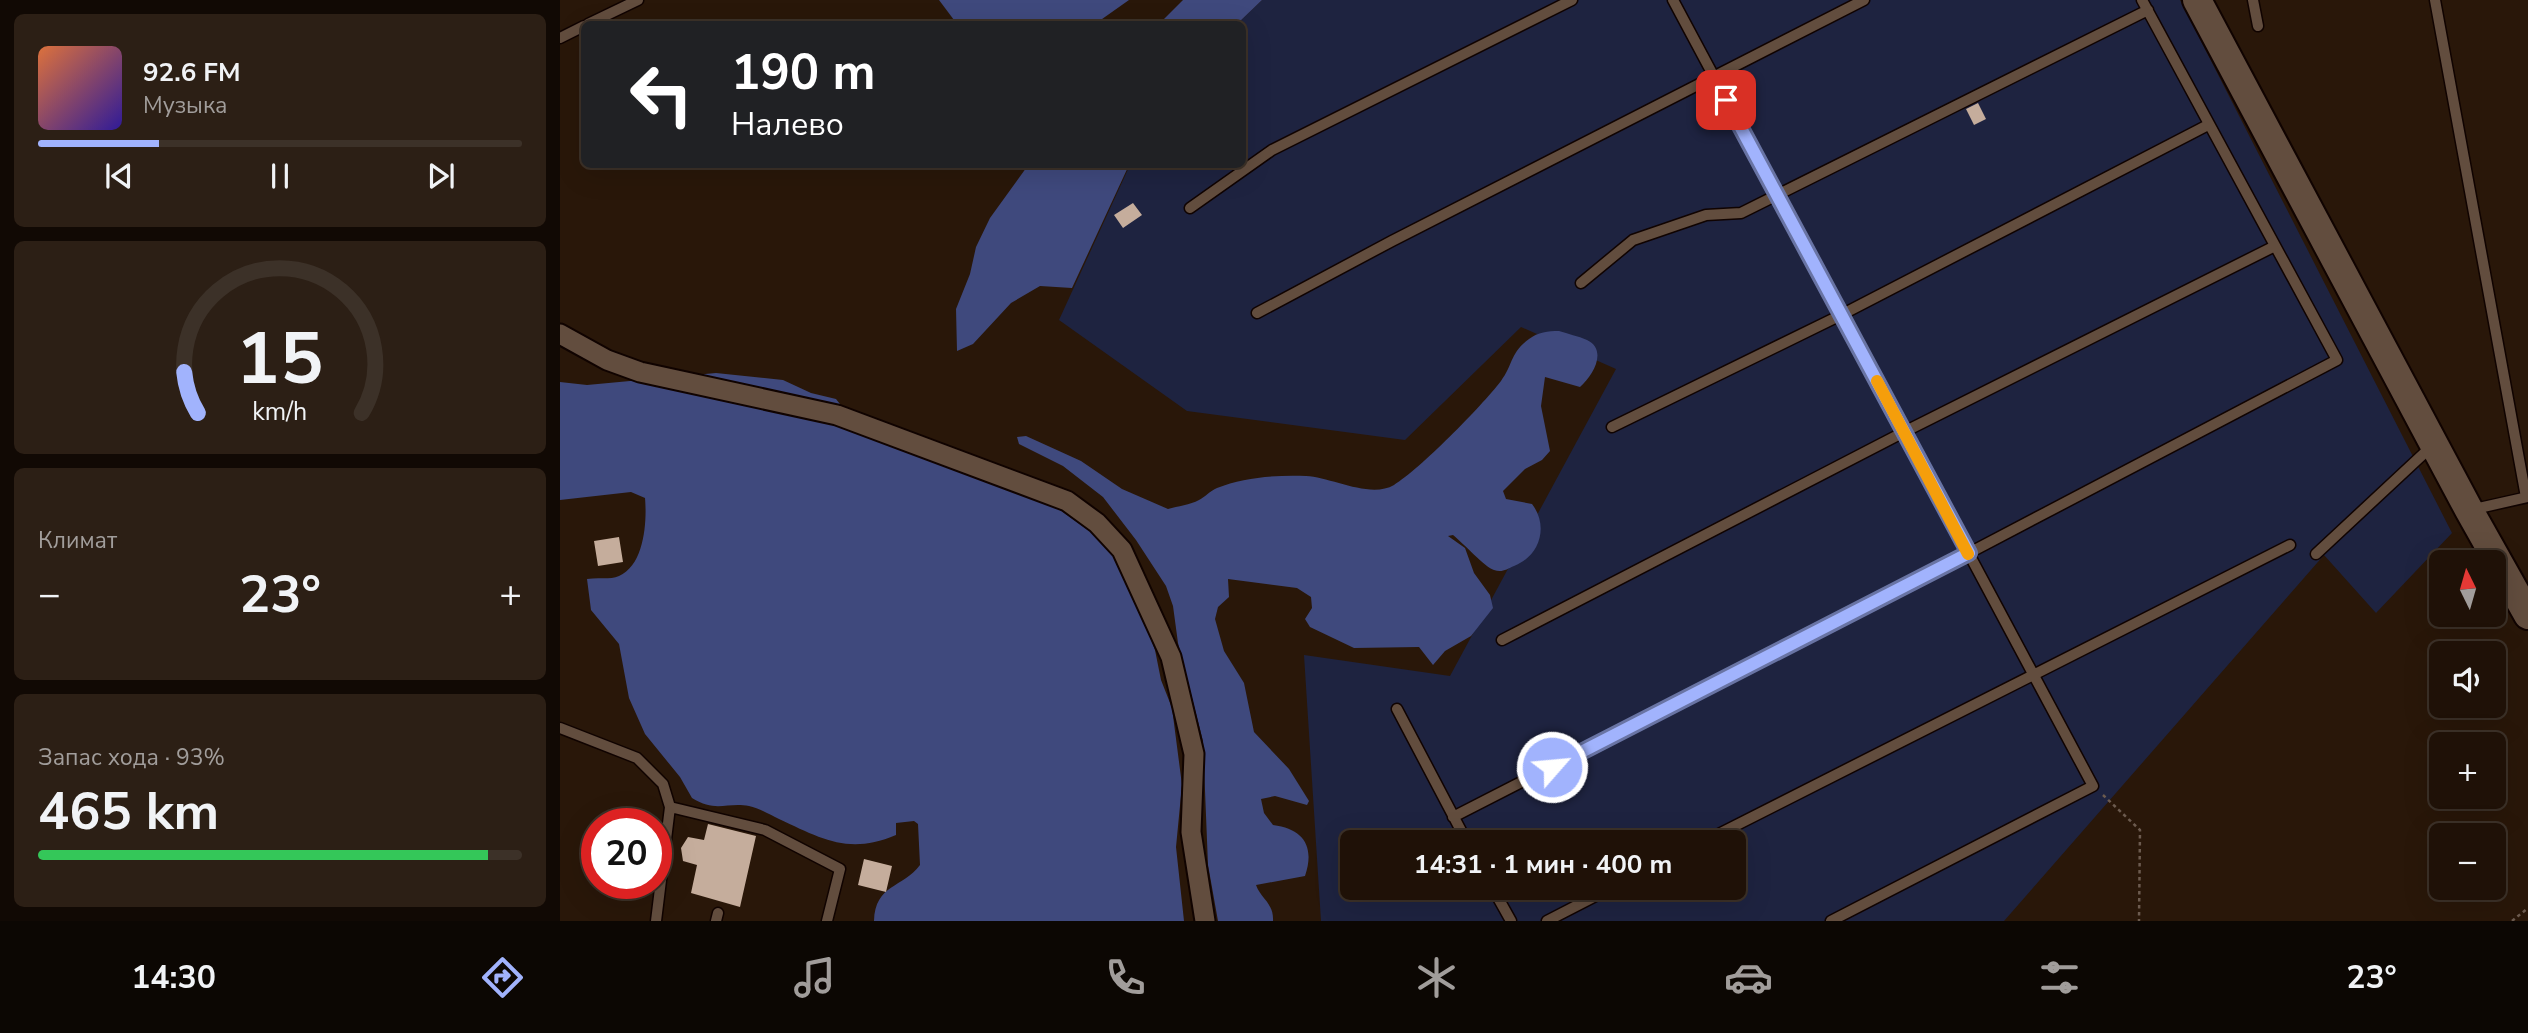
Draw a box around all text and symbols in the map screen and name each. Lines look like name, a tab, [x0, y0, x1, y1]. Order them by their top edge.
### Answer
text: 190 m	[731, 39, 875, 106]
icon: left	[616, 49, 707, 140]
text: 92.6 FM	[143, 55, 240, 90]
pin	[1696, 70, 1756, 130]
icon: arrive	[1707, 81, 1745, 119]
text: Музыка	[143, 90, 227, 121]
text: Налево	[731, 103, 844, 146]
icon: previous	[100, 157, 138, 195]
icon: pause	[261, 157, 299, 195]
icon: next	[422, 157, 460, 195]
text: 15	[236, 310, 324, 410]
text: km/h	[252, 395, 308, 429]
text: Климат	[38, 525, 117, 556]
north arrow	[2429, 550, 2506, 626]
map controls	[2429, 550, 2506, 900]
text: 23°	[239, 559, 321, 630]
text: −	[38, 569, 61, 620]
text: +	[499, 569, 522, 620]
button: sound	[2429, 641, 2506, 718]
position arrow	[1515, 730, 1589, 804]
button: +	[2429, 732, 2506, 809]
text: Запас хода · 93%	[38, 742, 225, 773]
text: 465 km	[38, 776, 219, 847]
speed limit sign: 20	[581, 808, 672, 899]
button: −	[2429, 823, 2506, 900]
text: 14:31 · 1 мин · 400 m	[1414, 847, 1672, 882]
icon: directions	[478, 953, 527, 1002]
icon: music	[790, 953, 839, 1002]
icon: phone	[1101, 953, 1150, 1002]
icon: climate	[1412, 953, 1461, 1002]
icon: car	[1724, 953, 1773, 1002]
icon: filters	[2035, 953, 2084, 1002]
text: 14:30	[131, 956, 216, 999]
text: 23°	[2346, 956, 2397, 999]

